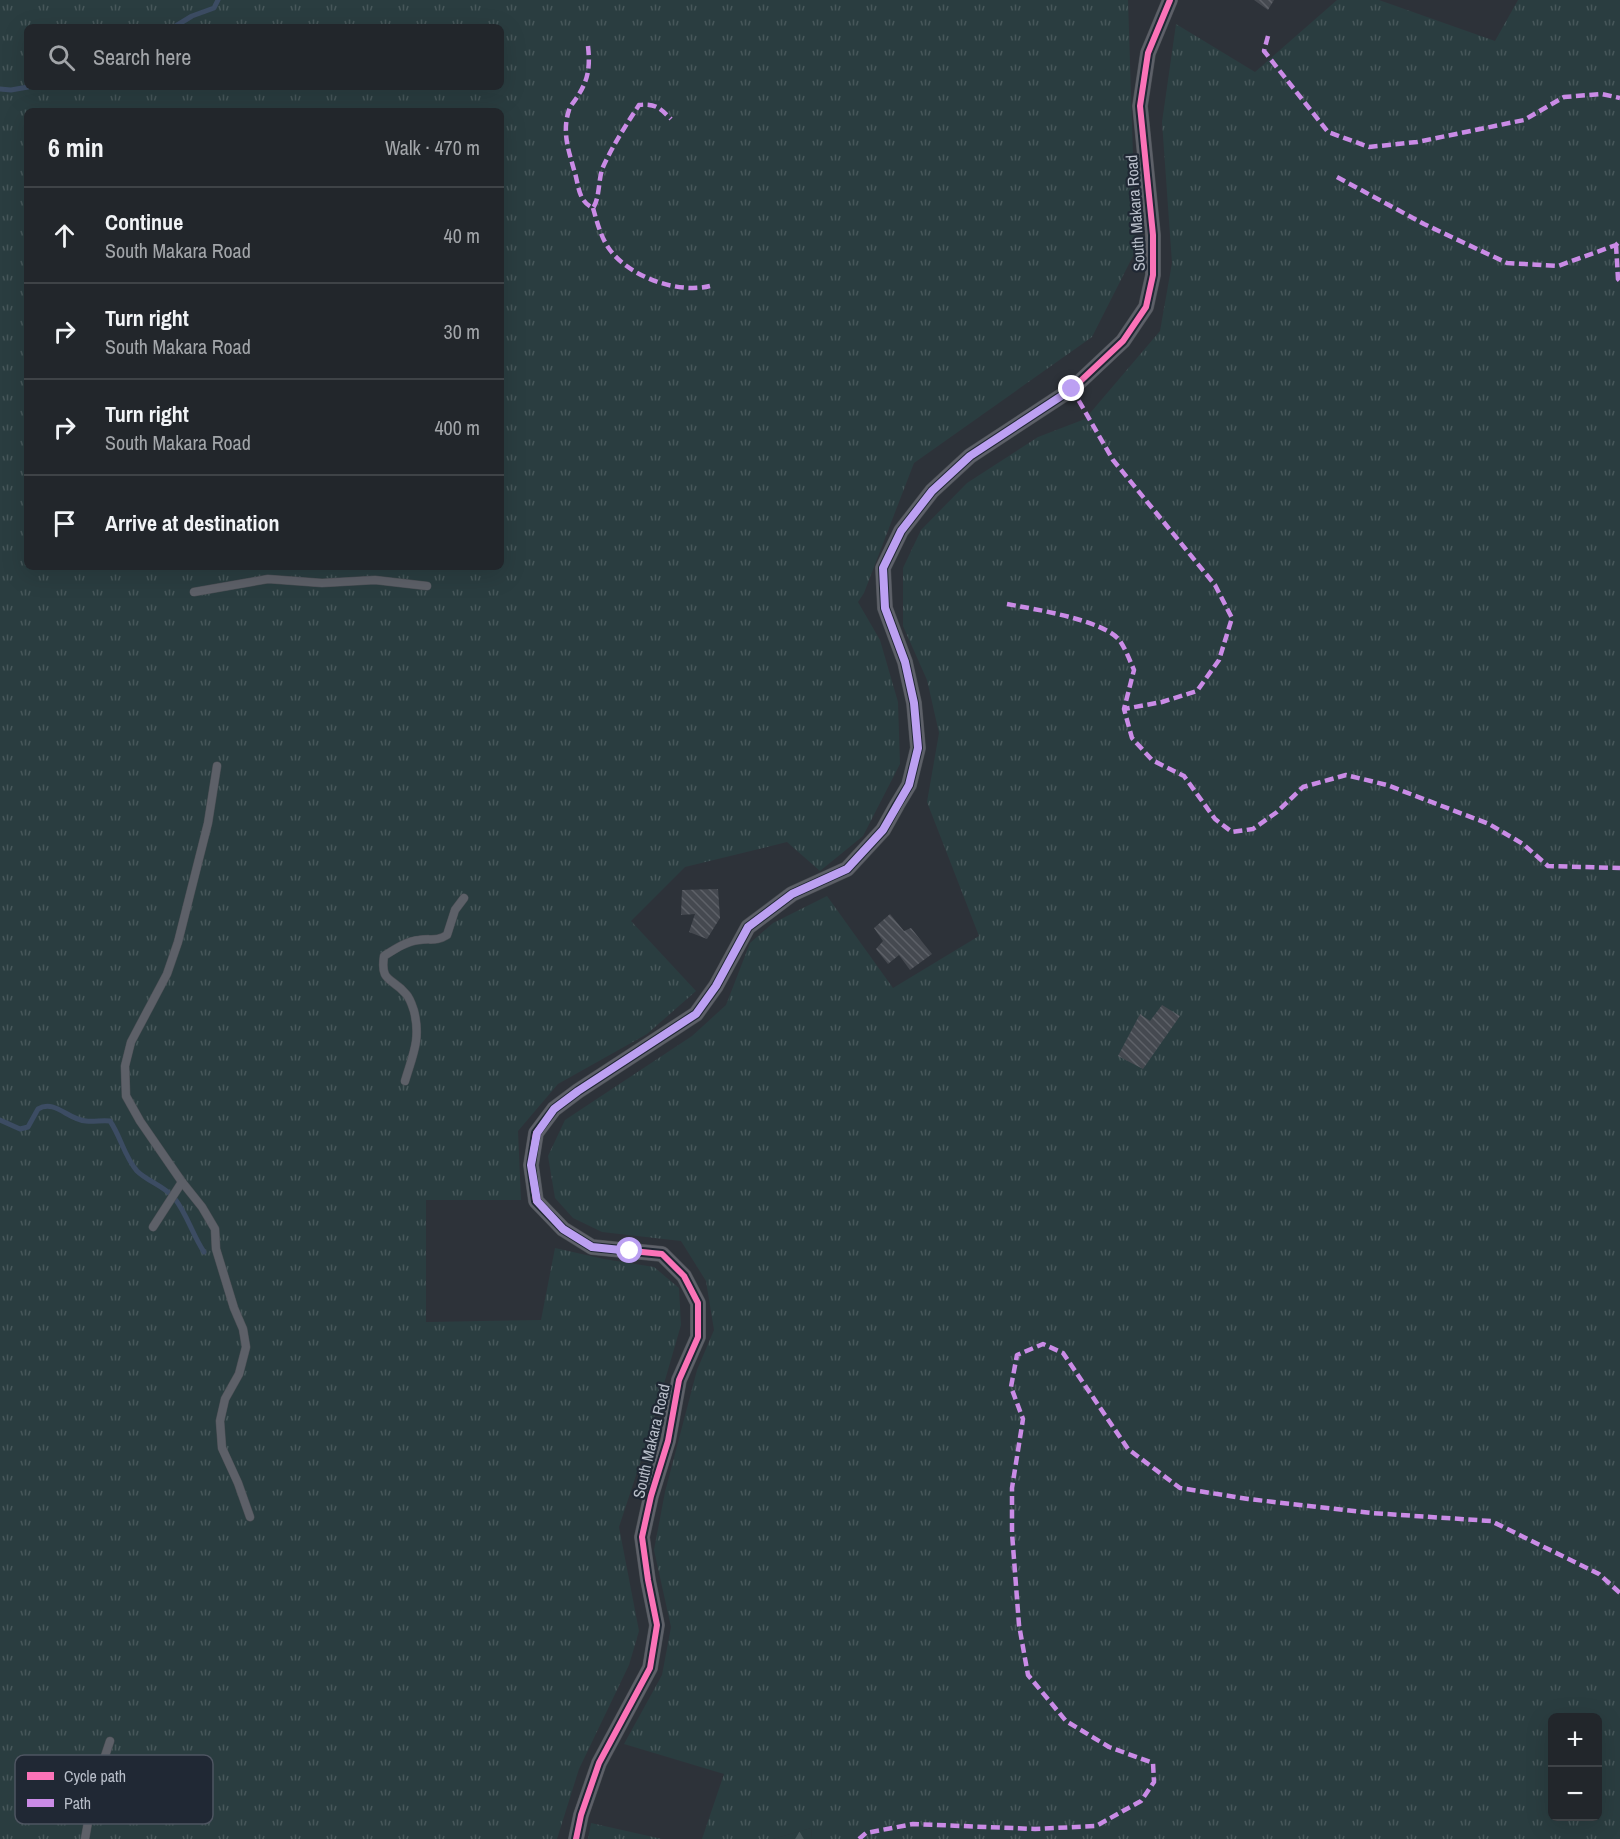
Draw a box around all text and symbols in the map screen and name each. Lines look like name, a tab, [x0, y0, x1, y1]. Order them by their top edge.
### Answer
search box	[24, 24, 504, 90]
icon: search	[45, 41, 78, 74]
text: Search here	[93, 42, 191, 72]
text: 6 min	[48, 130, 104, 165]
text: Walk · 470 m	[385, 134, 480, 161]
street label: South Makara Road	[1120, 154, 1150, 272]
text: Continue	[105, 207, 183, 237]
icon: ahead	[48, 219, 81, 252]
text: 40 m	[444, 222, 480, 249]
text: South Makara Road	[105, 237, 251, 264]
text: Turn right	[105, 303, 189, 333]
icon: right	[48, 315, 81, 348]
text: 30 m	[444, 318, 480, 345]
text: South Makara Road	[105, 333, 251, 360]
route end	[1058, 375, 1084, 401]
text: Turn right	[105, 399, 189, 429]
icon: right	[48, 411, 81, 444]
text: 400 m	[434, 414, 480, 441]
text: South Makara Road	[105, 429, 251, 456]
icon: arrive	[48, 507, 81, 540]
text: Arrive at destination	[105, 508, 279, 538]
route start	[616, 1237, 642, 1263]
street label: South Makara Road	[627, 1382, 675, 1500]
map controls	[1548, 1713, 1602, 1821]
button: +	[1548, 1713, 1602, 1767]
legend	[15, 1755, 213, 1824]
text: Cycle path	[64, 1765, 126, 1787]
button: −	[1548, 1767, 1602, 1821]
text: Path	[64, 1792, 91, 1814]

